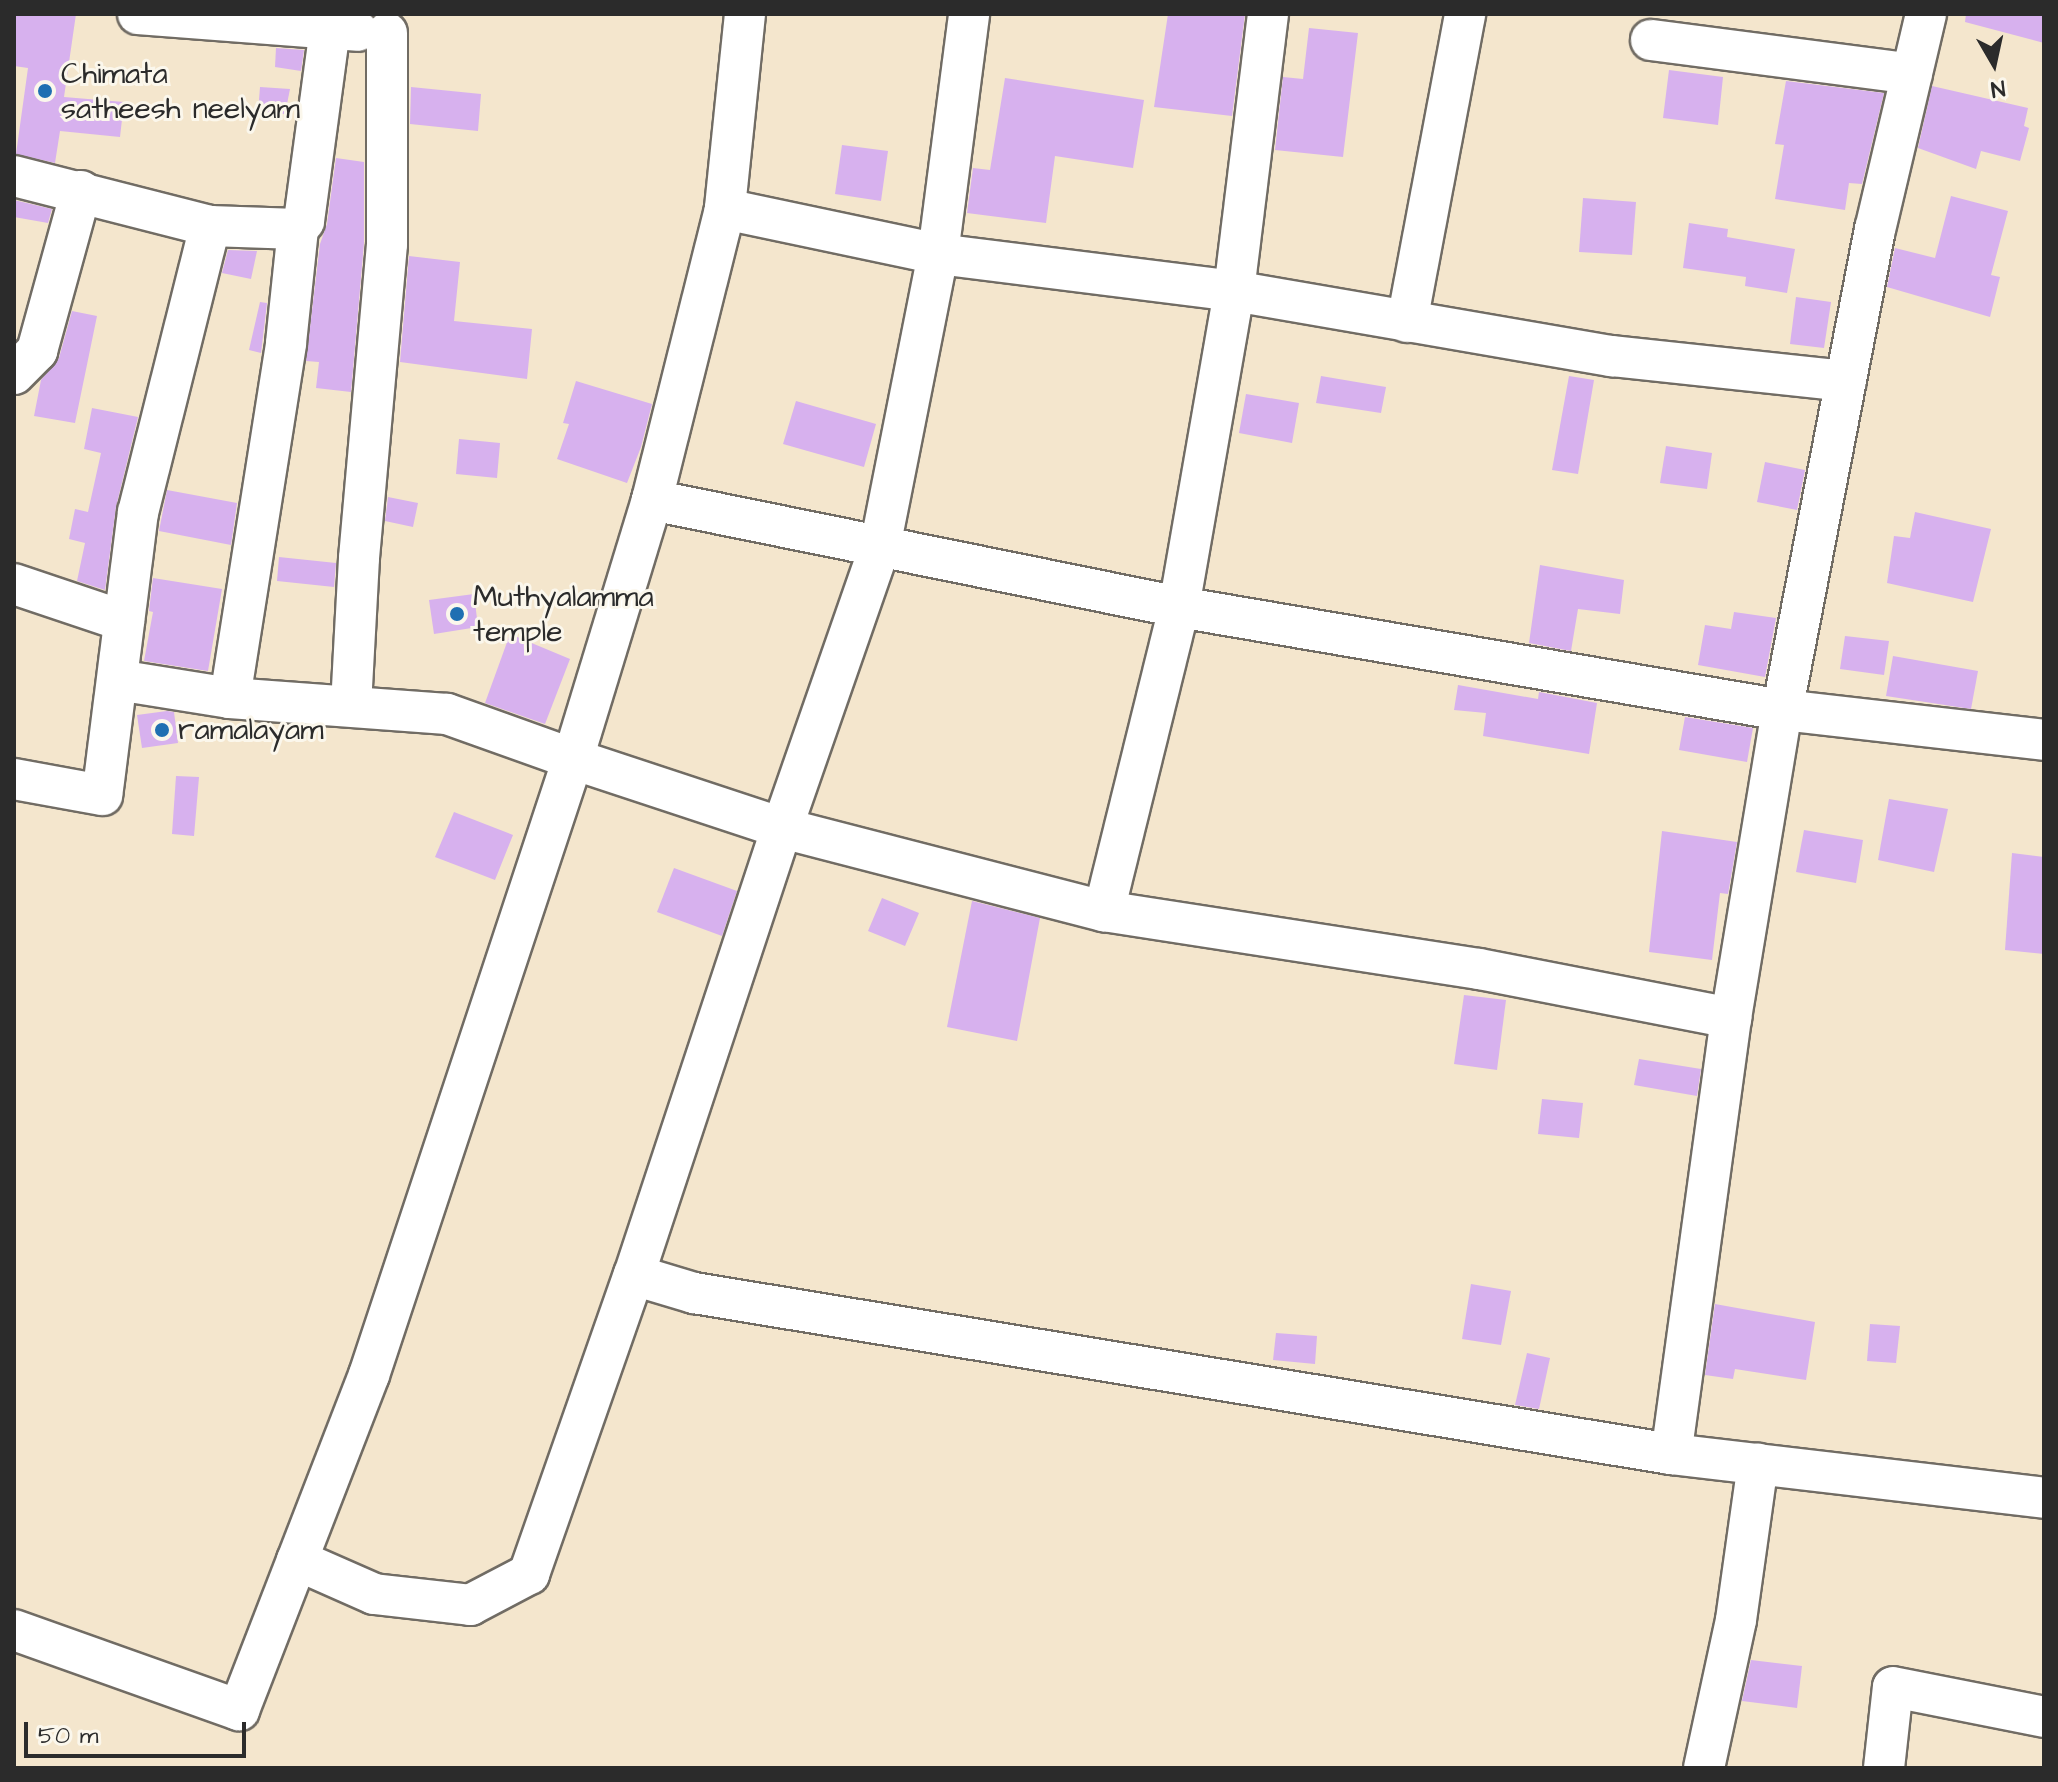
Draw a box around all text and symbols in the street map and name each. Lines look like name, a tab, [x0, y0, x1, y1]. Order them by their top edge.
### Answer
north arrow	[1954, 24, 2034, 104]
place label: Chimata satheesh neelyam	[61, 56, 300, 126]
text: N	[1989, 72, 2007, 105]
marker: Chimata satheesh neelyam	[36, 82, 54, 100]
place label: Muthyalamma temple	[473, 579, 654, 650]
marker: Muthyalamma temple	[448, 605, 466, 623]
place label: ramalayam	[178, 712, 323, 748]
marker: ramalayam	[153, 721, 171, 739]
scale bar	[28, 1706, 250, 1756]
text: 50 m	[38, 1719, 98, 1753]

